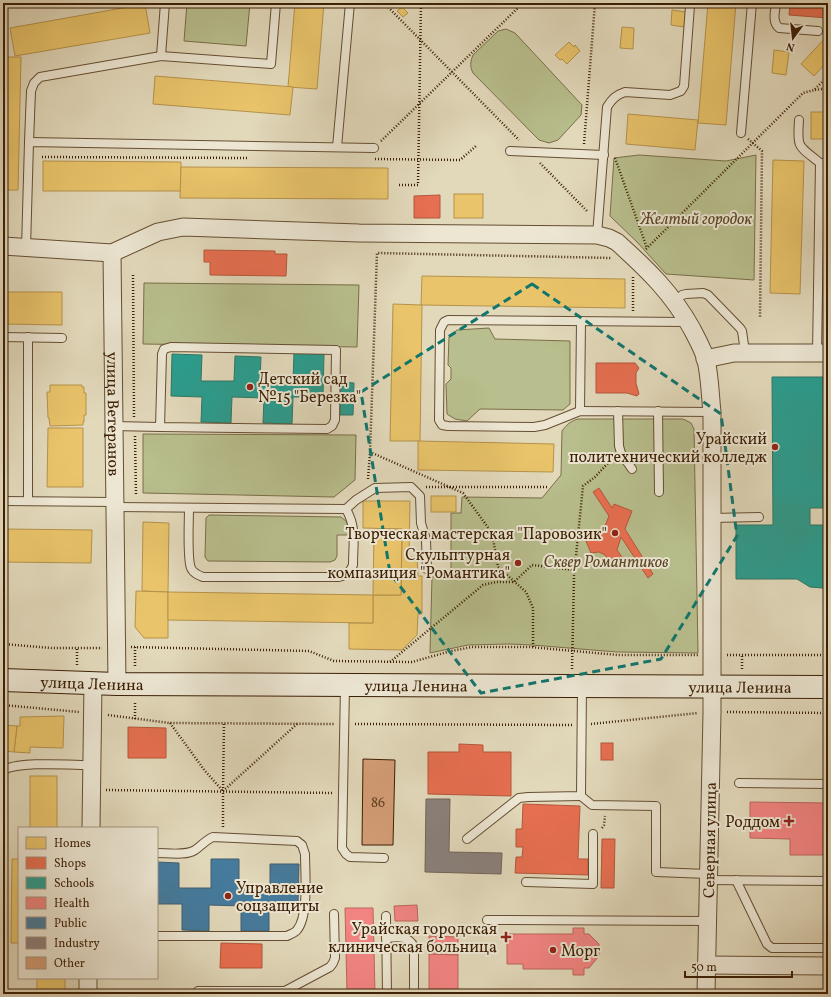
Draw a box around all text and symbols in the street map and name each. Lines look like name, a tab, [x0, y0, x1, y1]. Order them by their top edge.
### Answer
north arrow	[773, 18, 813, 58]
text: N	[785, 38, 797, 54]
park label: Желтый городок	[639, 209, 752, 231]
street label: улица Ветеранов	[100, 352, 124, 476]
place label: Детский сад №15 "Березка"	[258, 369, 361, 409]
marker: Детский сад №15 "Березка"	[245, 382, 255, 392]
place label: Урайский политехнический колледж	[569, 429, 767, 469]
marker: Урайский политехнический колледж	[770, 442, 780, 452]
place label: Творческая мастерская "Паровозик"	[345, 524, 607, 546]
marker: Творческая мастерская "Паровозик"	[610, 528, 620, 538]
place label: Скульптурная компазиция "Романтика"	[327, 545, 510, 585]
park label: Сквер Романтиков	[543, 552, 669, 574]
marker: Скульптурная компазиция "Романтика"	[513, 558, 523, 568]
street label: улица Ленина	[40, 672, 144, 697]
street label: улица Ленина	[364, 676, 468, 698]
street label: улица Ленина	[688, 677, 792, 700]
street label: Северная улица	[699, 782, 723, 898]
house number: 86	[371, 794, 385, 813]
place label: Роддом	[725, 812, 780, 834]
marker: Роддом	[783, 815, 795, 827]
legend	[18, 827, 158, 979]
text: Homes	[54, 836, 91, 852]
text: Shops	[54, 856, 86, 872]
text: Schools	[54, 876, 94, 892]
place label: Управление соцзащиты	[236, 878, 323, 918]
marker: Управление соцзащиты	[223, 891, 233, 901]
text: Health	[54, 896, 90, 912]
text: Public	[54, 916, 87, 932]
place label: Урайская городская клиническая больница	[328, 919, 497, 959]
marker: Урайская городская клиническая больница	[500, 931, 512, 943]
text: Industry	[54, 936, 100, 952]
place label: Морг	[561, 941, 600, 963]
marker: Морг	[548, 945, 558, 955]
scale bar	[685, 953, 792, 979]
text: Other	[54, 956, 85, 972]
text: 50 m	[691, 960, 717, 976]

